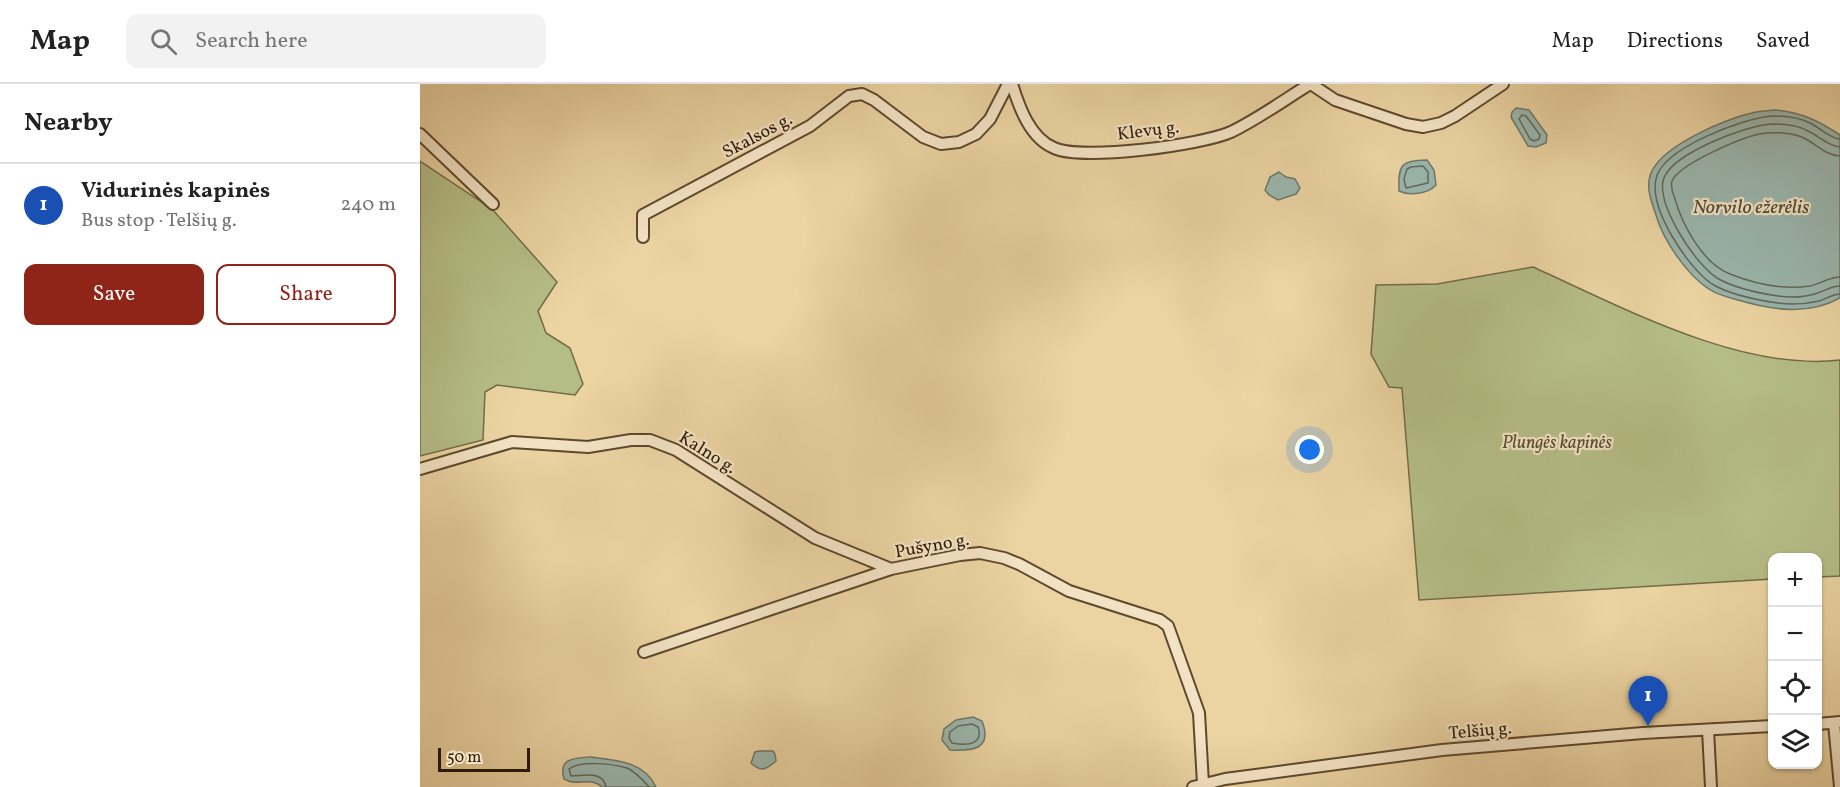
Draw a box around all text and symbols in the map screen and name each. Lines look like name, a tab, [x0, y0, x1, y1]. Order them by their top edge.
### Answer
search box	[126, 14, 546, 68]
text: Map	[30, 22, 90, 61]
icon: search	[147, 25, 180, 58]
text: Search here	[195, 26, 308, 57]
text: Map	[1552, 27, 1594, 56]
text: Directions	[1627, 27, 1723, 56]
text: Saved	[1756, 27, 1810, 56]
text: Nearby	[24, 105, 113, 141]
street label: Skalsos g.	[718, 107, 797, 165]
street label: Klevų g.	[1116, 115, 1181, 148]
text: Vidurinės kapinės	[81, 176, 270, 207]
text: 1	[39, 191, 48, 219]
text: 240 m	[341, 191, 396, 219]
water label: Norvilo ežerėlis	[1693, 194, 1810, 222]
text: Bus stop · Telšių g.	[81, 207, 237, 235]
button: Save	[24, 264, 204, 325]
button: Share	[216, 264, 396, 325]
street label: Kalno g.	[673, 426, 741, 481]
park label: Plungės kapinės	[1502, 431, 1612, 456]
your location	[1295, 435, 1324, 464]
street label: Pušyno g.	[893, 528, 971, 565]
map controls	[1768, 553, 1822, 769]
button: +	[1768, 553, 1822, 607]
button: −	[1768, 607, 1822, 661]
button: locate	[1768, 661, 1822, 715]
pin: 1	[1628, 676, 1668, 726]
button: layers	[1768, 715, 1822, 769]
street label: Telšių g.	[1447, 716, 1513, 747]
scale bar	[438, 745, 530, 772]
text: 50 m	[447, 747, 481, 769]

